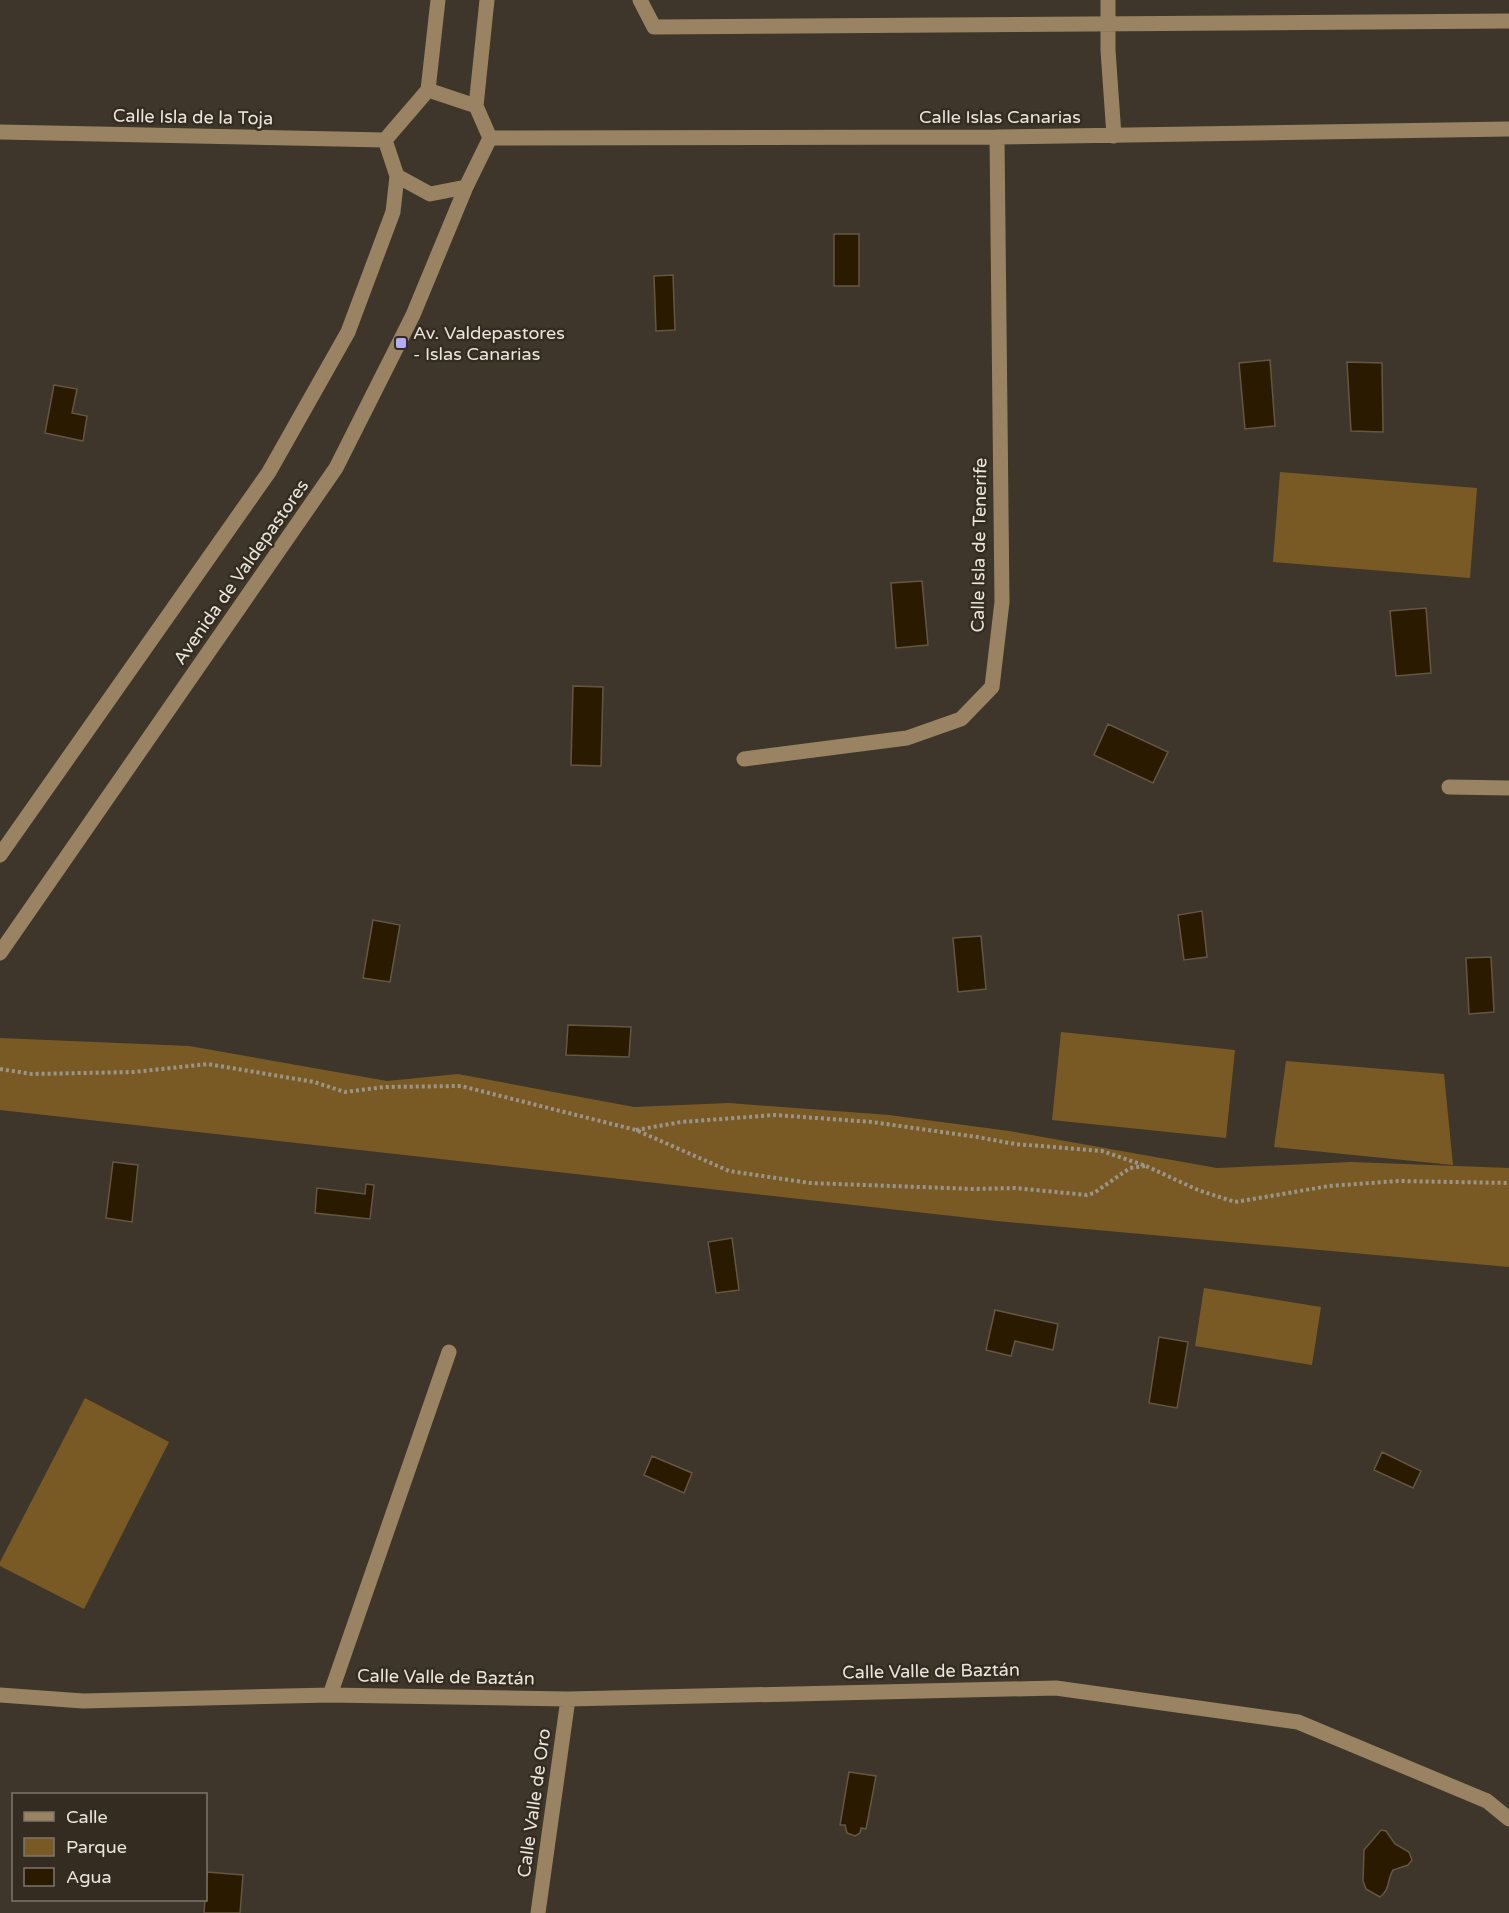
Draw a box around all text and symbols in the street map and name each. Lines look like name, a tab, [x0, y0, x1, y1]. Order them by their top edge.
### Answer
street label: Calle Isla de la Toja	[113, 105, 273, 129]
street label: Calle Islas Canarias	[919, 106, 1081, 128]
place label: Av. Valdepastores - Islas Canarias	[413, 322, 565, 365]
marker: Av. Valdepastores - Islas Canarias	[394, 336, 408, 350]
street label: Calle Isla de Tenerife	[966, 458, 992, 632]
street label: Avenida de Valdepastores	[169, 475, 313, 669]
street label: Calle Valle de Baztán	[842, 1658, 1020, 1684]
street label: Calle Valle de Baztán	[357, 1664, 535, 1690]
street label: Calle Valle de Oro	[513, 1727, 555, 1879]
legend	[12, 1793, 207, 1901]
text: Calle	[66, 1806, 108, 1828]
text: Parque	[66, 1836, 127, 1858]
text: Agua	[66, 1866, 112, 1888]

